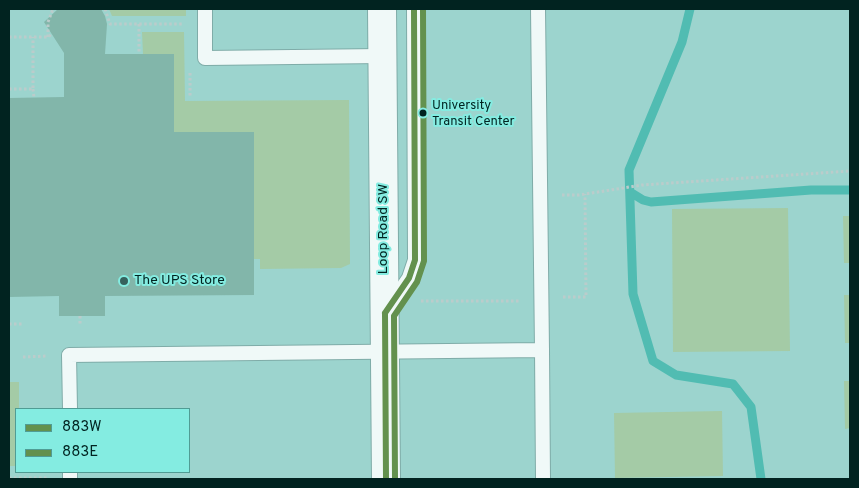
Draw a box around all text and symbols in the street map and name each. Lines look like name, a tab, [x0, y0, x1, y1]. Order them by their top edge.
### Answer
place label: University Transit Center	[432, 98, 515, 129]
marker: University Transit Center	[418, 108, 428, 118]
street label: Loop Road SW	[376, 184, 392, 274]
place label: The UPS Store	[134, 273, 225, 289]
marker: The UPS Store	[118, 275, 130, 287]
legend	[15, 408, 190, 473]
text: 883W	[62, 418, 102, 437]
text: 883E	[62, 443, 98, 462]

